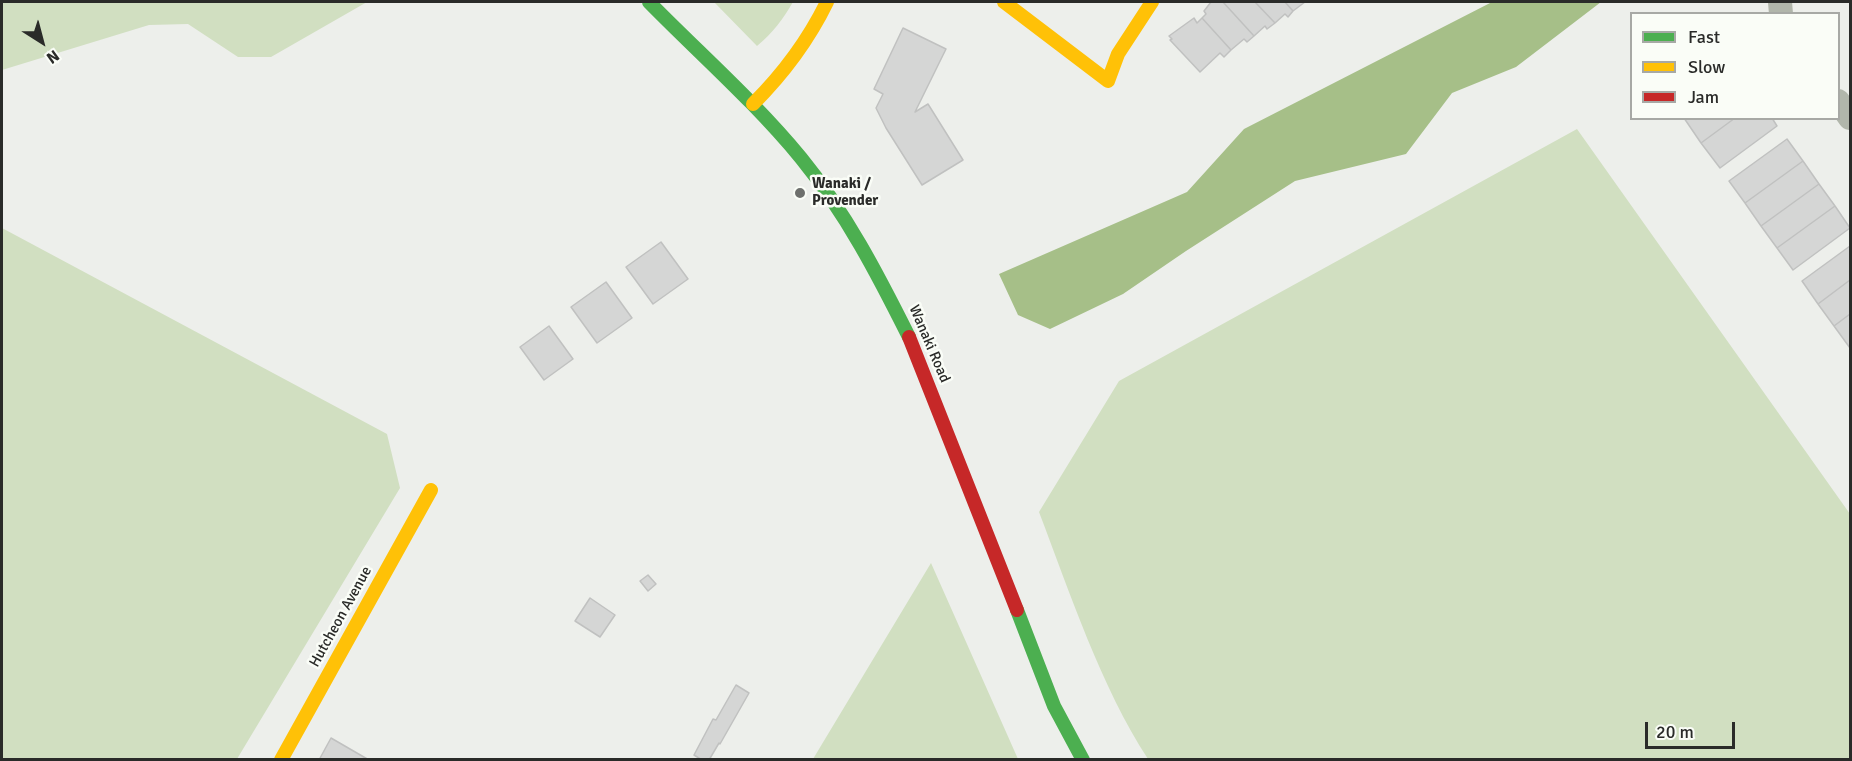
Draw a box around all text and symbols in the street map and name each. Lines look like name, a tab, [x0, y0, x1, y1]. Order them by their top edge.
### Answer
north arrow	[12, 12, 72, 72]
legend	[1630, 12, 1840, 120]
text: Fast	[1688, 26, 1720, 48]
text: N	[42, 45, 63, 68]
text: Slow	[1688, 56, 1725, 78]
text: Jam	[1688, 86, 1719, 108]
place label: Wanaki / Provender	[812, 175, 878, 210]
marker: Wanaki / Provender	[793, 186, 807, 200]
street label: Wanaki Road	[905, 303, 953, 385]
street label: Hutcheon Avenue	[306, 563, 376, 671]
scale bar	[1648, 710, 1738, 748]
text: 20 m	[1656, 721, 1694, 743]

